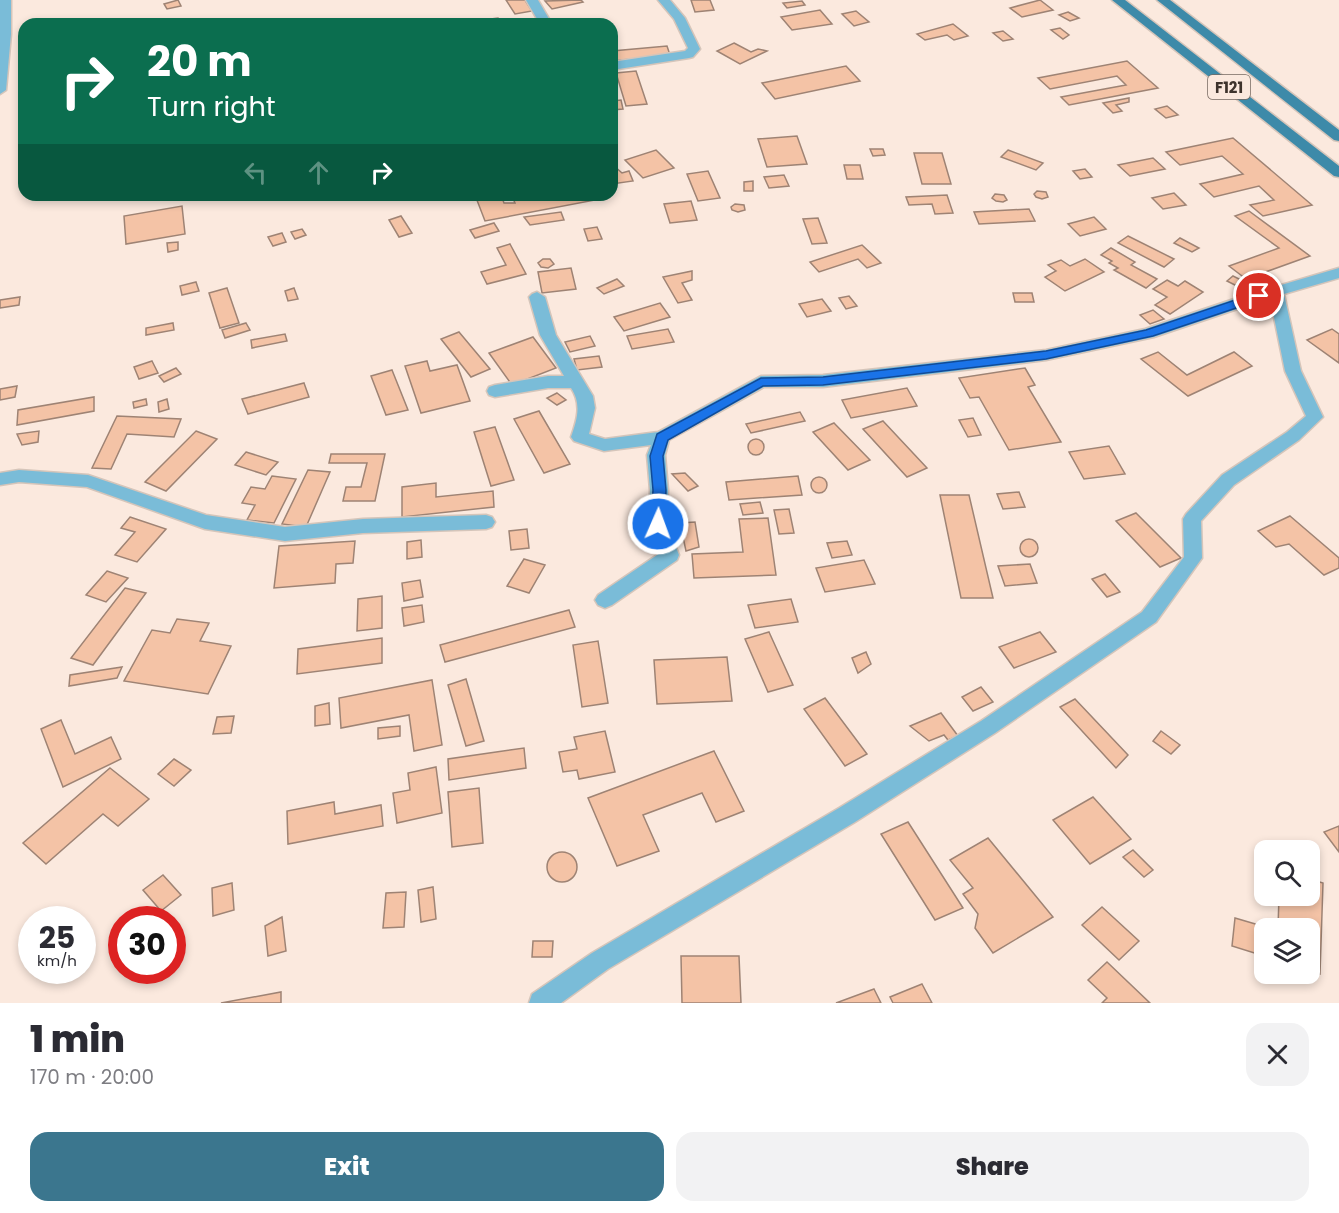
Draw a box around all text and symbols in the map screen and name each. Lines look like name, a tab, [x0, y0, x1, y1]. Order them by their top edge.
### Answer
text: 20 m	[147, 32, 252, 91]
icon: right	[48, 42, 126, 120]
road number: F121	[1208, 75, 1250, 99]
text: Turn right	[147, 88, 276, 125]
icon: left	[239, 156, 272, 189]
icon: ahead	[302, 156, 335, 189]
icon: right	[365, 156, 398, 189]
pin	[1233, 270, 1284, 321]
icon: arrive	[1242, 279, 1275, 312]
position arrow	[626, 492, 690, 556]
map controls	[1254, 840, 1320, 984]
button: search	[1254, 840, 1320, 906]
speed limit sign: 30	[108, 906, 186, 984]
text: 25	[39, 916, 75, 959]
button: layers	[1254, 918, 1320, 984]
text: km/h	[37, 950, 77, 971]
text: 1 min	[30, 1014, 125, 1065]
button: close	[1246, 1023, 1309, 1086]
text: 170 m · 20:00	[30, 1063, 154, 1091]
button: Exit	[30, 1132, 664, 1201]
button: Share	[676, 1132, 1309, 1201]

